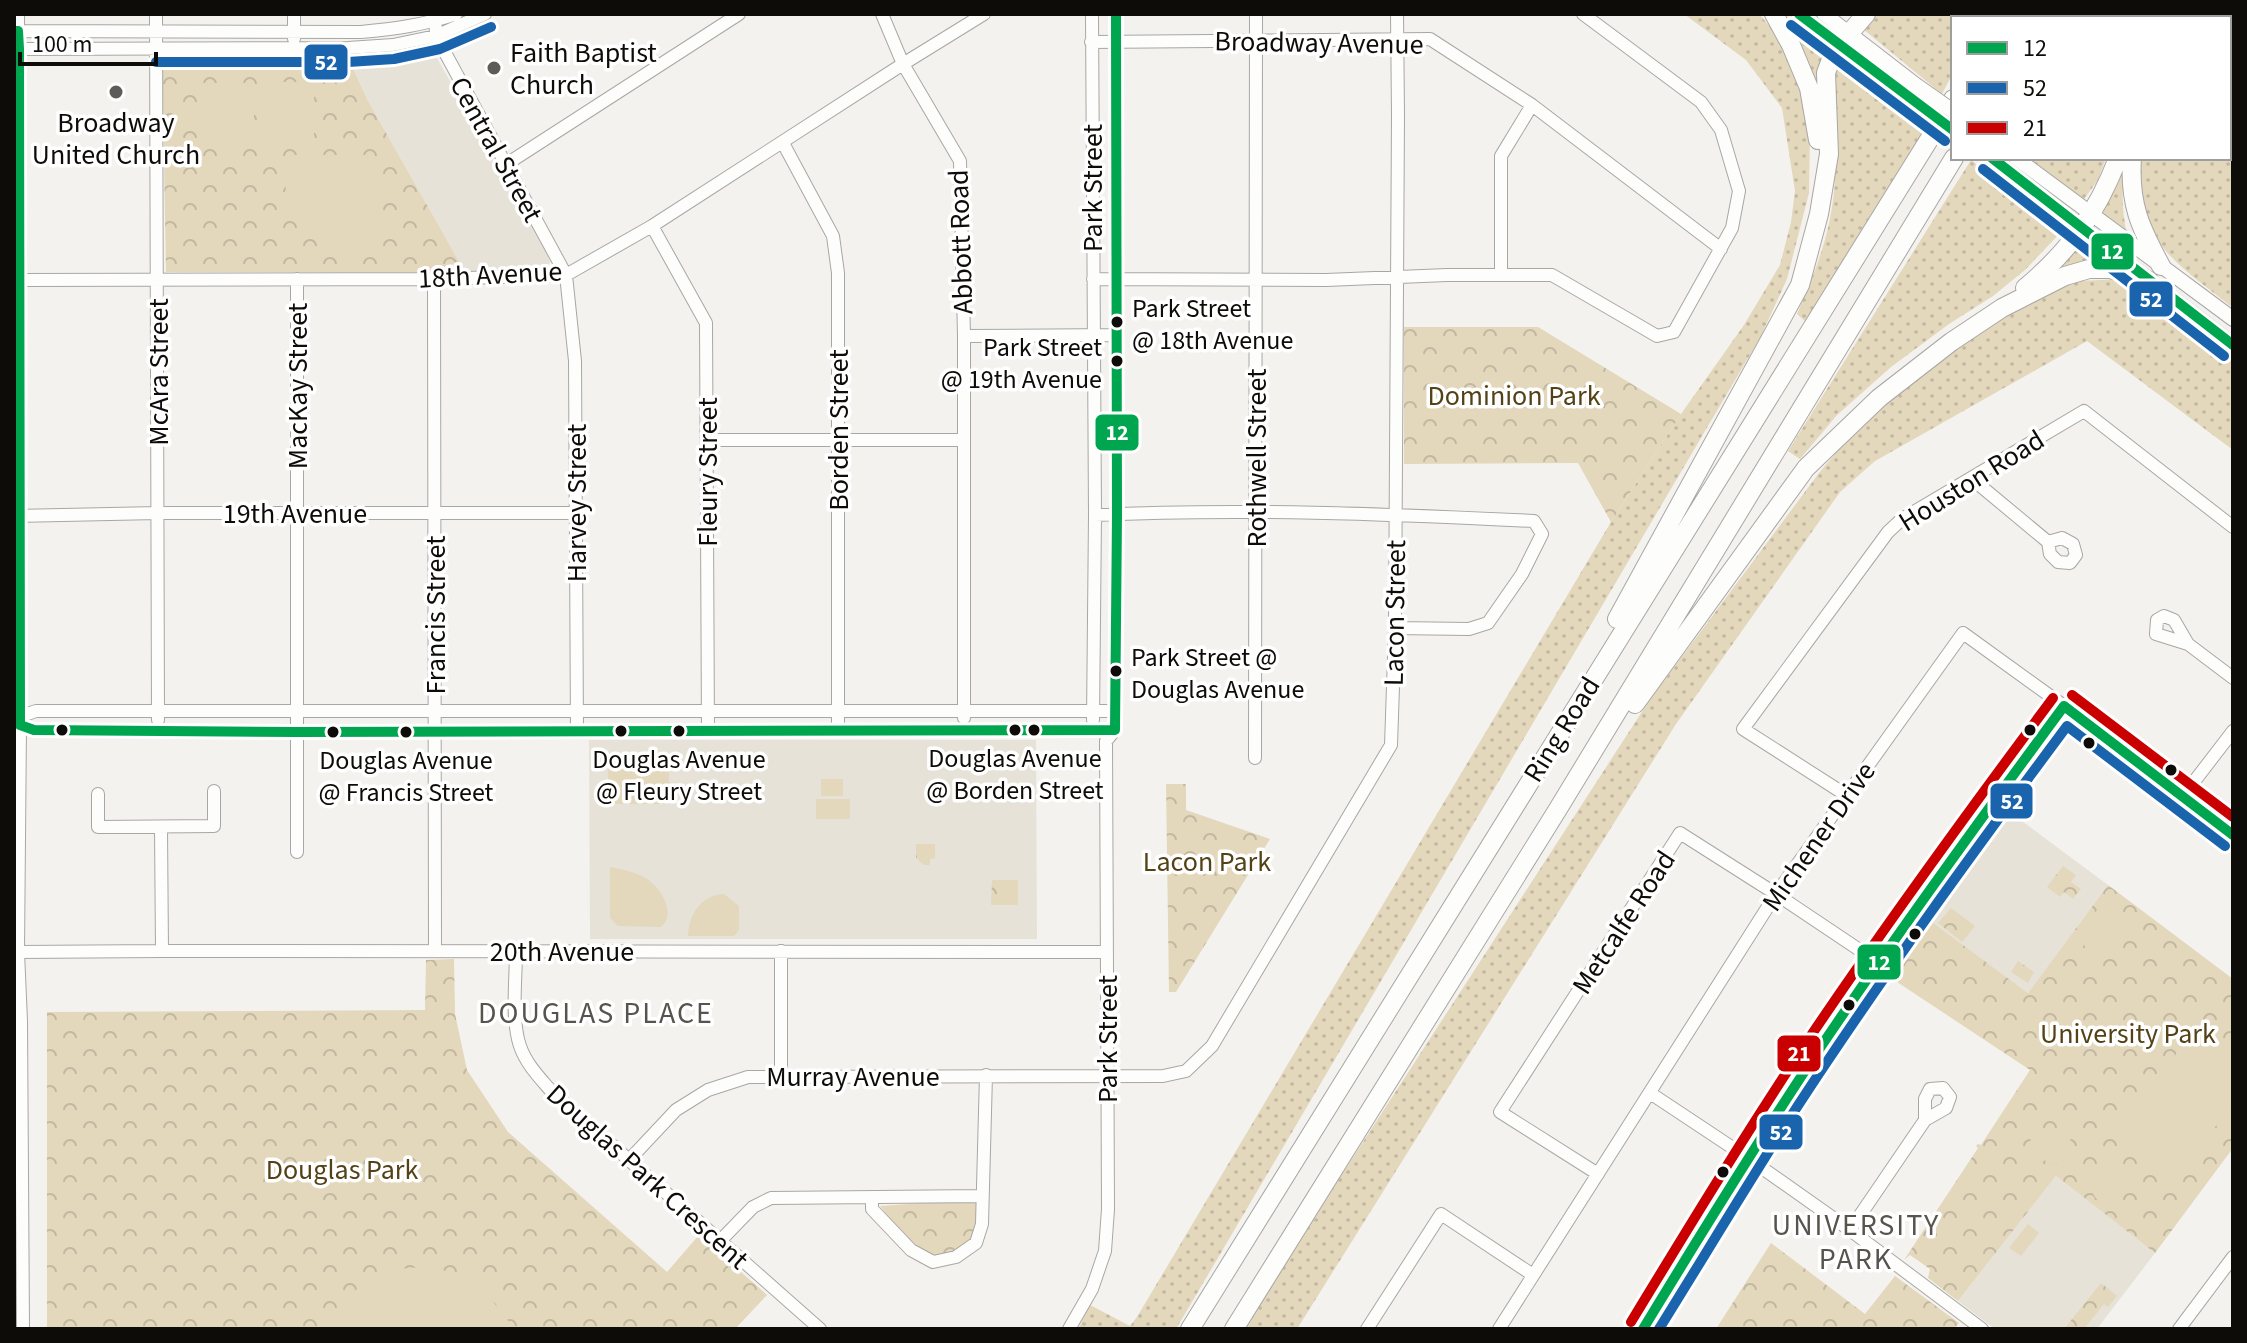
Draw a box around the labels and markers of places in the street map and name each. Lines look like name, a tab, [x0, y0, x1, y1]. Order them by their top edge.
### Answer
place label: Faith Baptist Church	[510, 33, 657, 105]
marker: Faith Baptist Church	[485, 59, 503, 77]
marker: Broadway United Church	[107, 83, 125, 101]
place label: Broadway United Church	[32, 103, 200, 175]
place label: Park Street @ 18th Avenue	[1132, 290, 1293, 359]
marker: Park Street @ 18th Avenue	[1109, 314, 1125, 330]
place label: Park Street @ 19th Avenue	[941, 329, 1102, 398]
marker: Park Street @ 19th Avenue	[1109, 353, 1125, 369]
place label: Park Street @ Douglas Avenue	[1131, 639, 1304, 708]
marker: Park Street @ Douglas Avenue	[1108, 663, 1124, 679]
unlabelled marker	[54, 722, 70, 738]
marker: Douglas Avenue @ Borden Street	[1007, 722, 1023, 738]
unlabelled marker	[1026, 722, 1042, 738]
unlabelled marker	[2022, 722, 2038, 738]
unlabelled marker	[613, 723, 629, 739]
marker: Douglas Avenue @ Fleury Street	[671, 723, 687, 739]
unlabelled marker	[325, 724, 341, 740]
marker: Douglas Avenue @ Francis Street	[398, 724, 414, 740]
unlabelled marker	[2081, 735, 2097, 751]
place label: Douglas Avenue @ Borden Street	[926, 740, 1104, 809]
place label: Douglas Avenue @ Fleury Street	[592, 741, 766, 810]
place label: Douglas Avenue @ Francis Street	[319, 742, 494, 811]
unlabelled marker	[2163, 762, 2179, 778]
unlabelled marker	[1907, 926, 1923, 942]
unlabelled marker	[1841, 997, 1857, 1013]
unlabelled marker	[1715, 1164, 1731, 1180]

